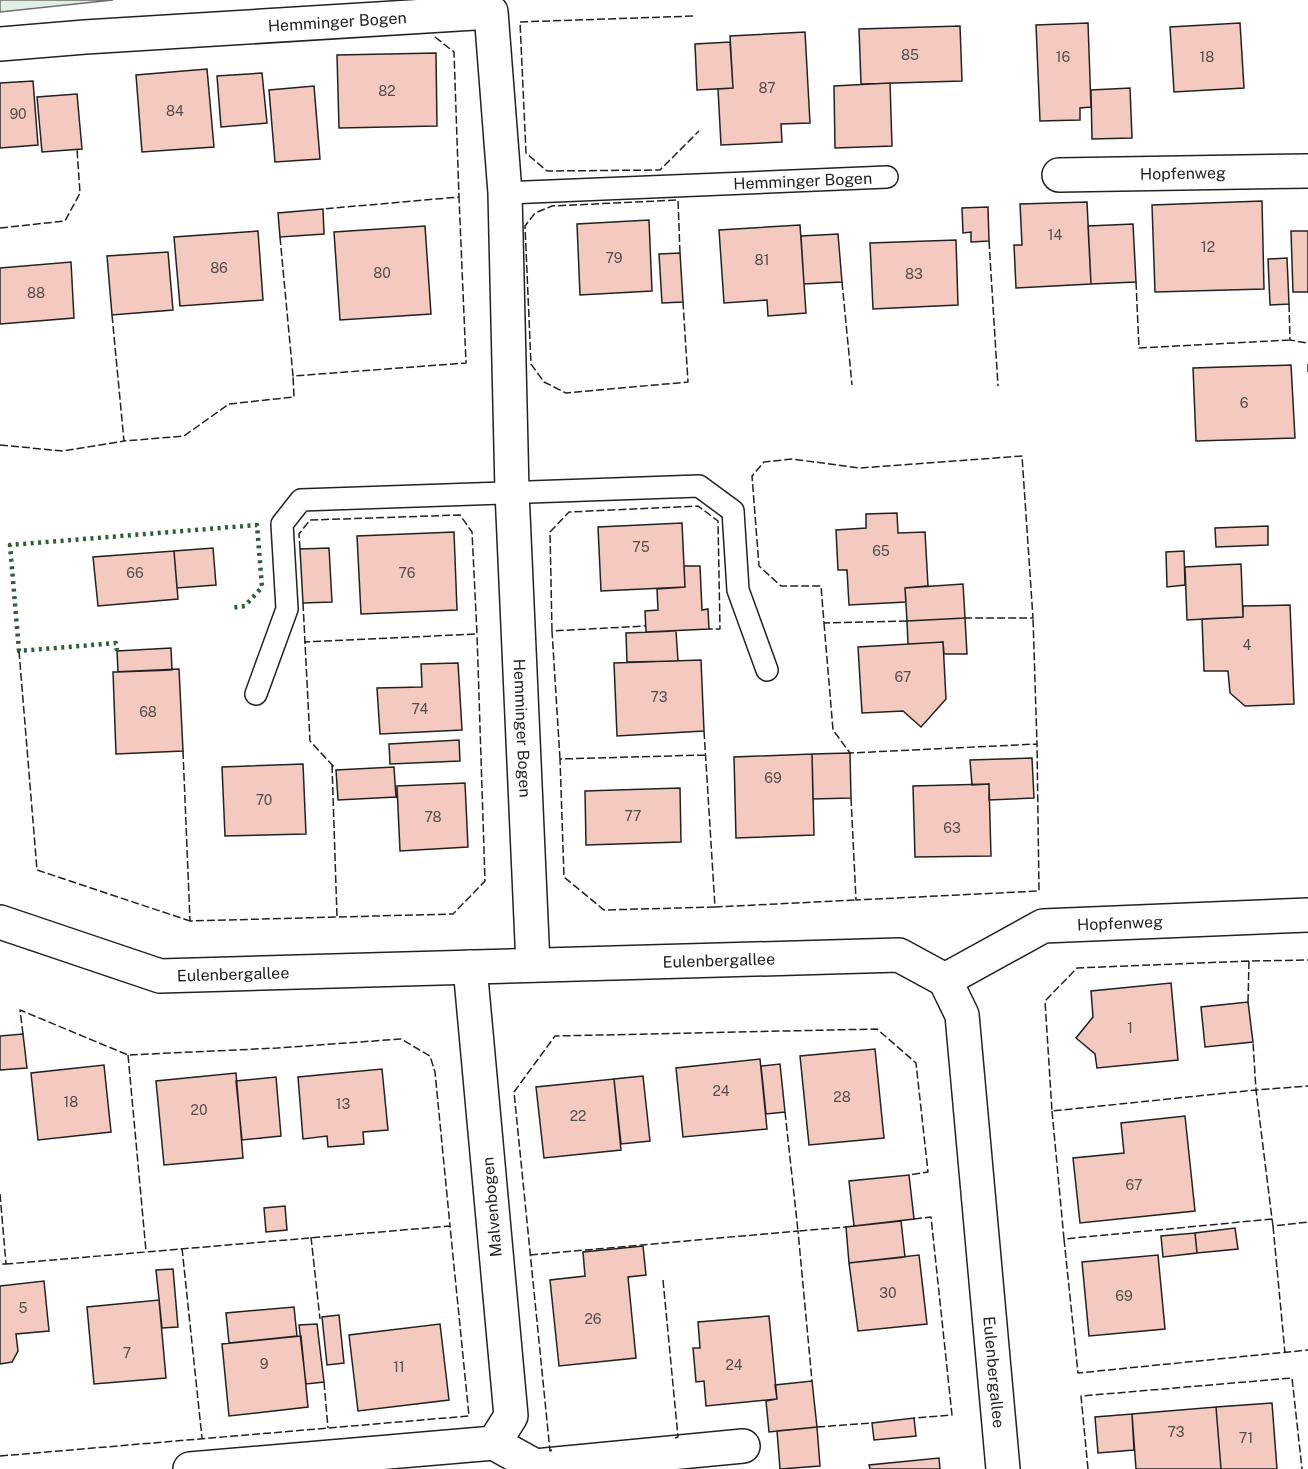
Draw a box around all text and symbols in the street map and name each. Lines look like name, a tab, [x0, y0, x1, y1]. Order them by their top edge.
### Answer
street label: Hemminger Bogen	[267, 8, 407, 35]
house number: 85	[901, 47, 919, 63]
house number: 16	[1056, 49, 1070, 65]
house number: 18	[1200, 49, 1214, 65]
house number: 87	[758, 80, 776, 96]
house number: 82	[378, 83, 396, 99]
house number: 84	[166, 103, 184, 119]
house number: 90	[9, 106, 27, 122]
street label: Hopfenweg	[1140, 163, 1226, 183]
street label: Hemminger Bogen	[733, 168, 873, 193]
house number: 14	[1048, 227, 1062, 243]
house number: 12	[1201, 239, 1215, 255]
house number: 79	[606, 250, 623, 266]
house number: 81	[755, 252, 769, 268]
house number: 86	[210, 260, 228, 276]
house number: 80	[373, 265, 391, 281]
house number: 83	[905, 266, 923, 282]
house number: 88	[27, 285, 45, 301]
house number: 6	[1240, 395, 1249, 411]
house number: 75	[632, 539, 650, 555]
house number: 65	[872, 543, 890, 559]
house number: 66	[126, 565, 144, 581]
house number: 76	[399, 565, 416, 581]
house number: 4	[1243, 637, 1252, 653]
street label: Hemminger Bogen	[510, 658, 535, 798]
house number: 67	[895, 669, 911, 685]
house number: 73	[651, 689, 668, 705]
house number: 74	[412, 701, 429, 717]
house number: 68	[139, 704, 157, 720]
house number: 69	[764, 770, 782, 786]
house number: 70	[256, 792, 272, 808]
house number: 77	[625, 808, 642, 824]
house number: 78	[424, 809, 442, 825]
house number: 63	[943, 820, 961, 836]
street label: Hopfenweg	[1077, 912, 1163, 934]
street label: Eulenbergallee	[662, 949, 775, 971]
street label: Eulenbergallee	[177, 963, 290, 985]
house number: 1	[1127, 1020, 1133, 1036]
house number: 24	[712, 1083, 730, 1099]
house number: 28	[833, 1089, 851, 1105]
house number: 18	[64, 1094, 78, 1110]
house number: 13	[336, 1096, 350, 1112]
house number: 20	[191, 1102, 207, 1118]
house number: 22	[570, 1108, 586, 1124]
street label: Malvenbogen	[478, 1156, 506, 1258]
house number: 67	[1126, 1177, 1142, 1193]
house number: 30	[879, 1285, 897, 1301]
house number: 69	[1115, 1288, 1133, 1304]
house number: 5	[19, 1300, 28, 1316]
house number: 26	[584, 1311, 602, 1327]
street label: Eulenbergallee	[980, 1315, 1009, 1429]
house number: 7	[123, 1345, 131, 1361]
house number: 9	[260, 1356, 269, 1372]
house number: 24	[725, 1357, 743, 1373]
house number: 11	[393, 1359, 405, 1375]
house number: 73	[1168, 1424, 1185, 1440]
house number: 71	[1239, 1430, 1253, 1446]

